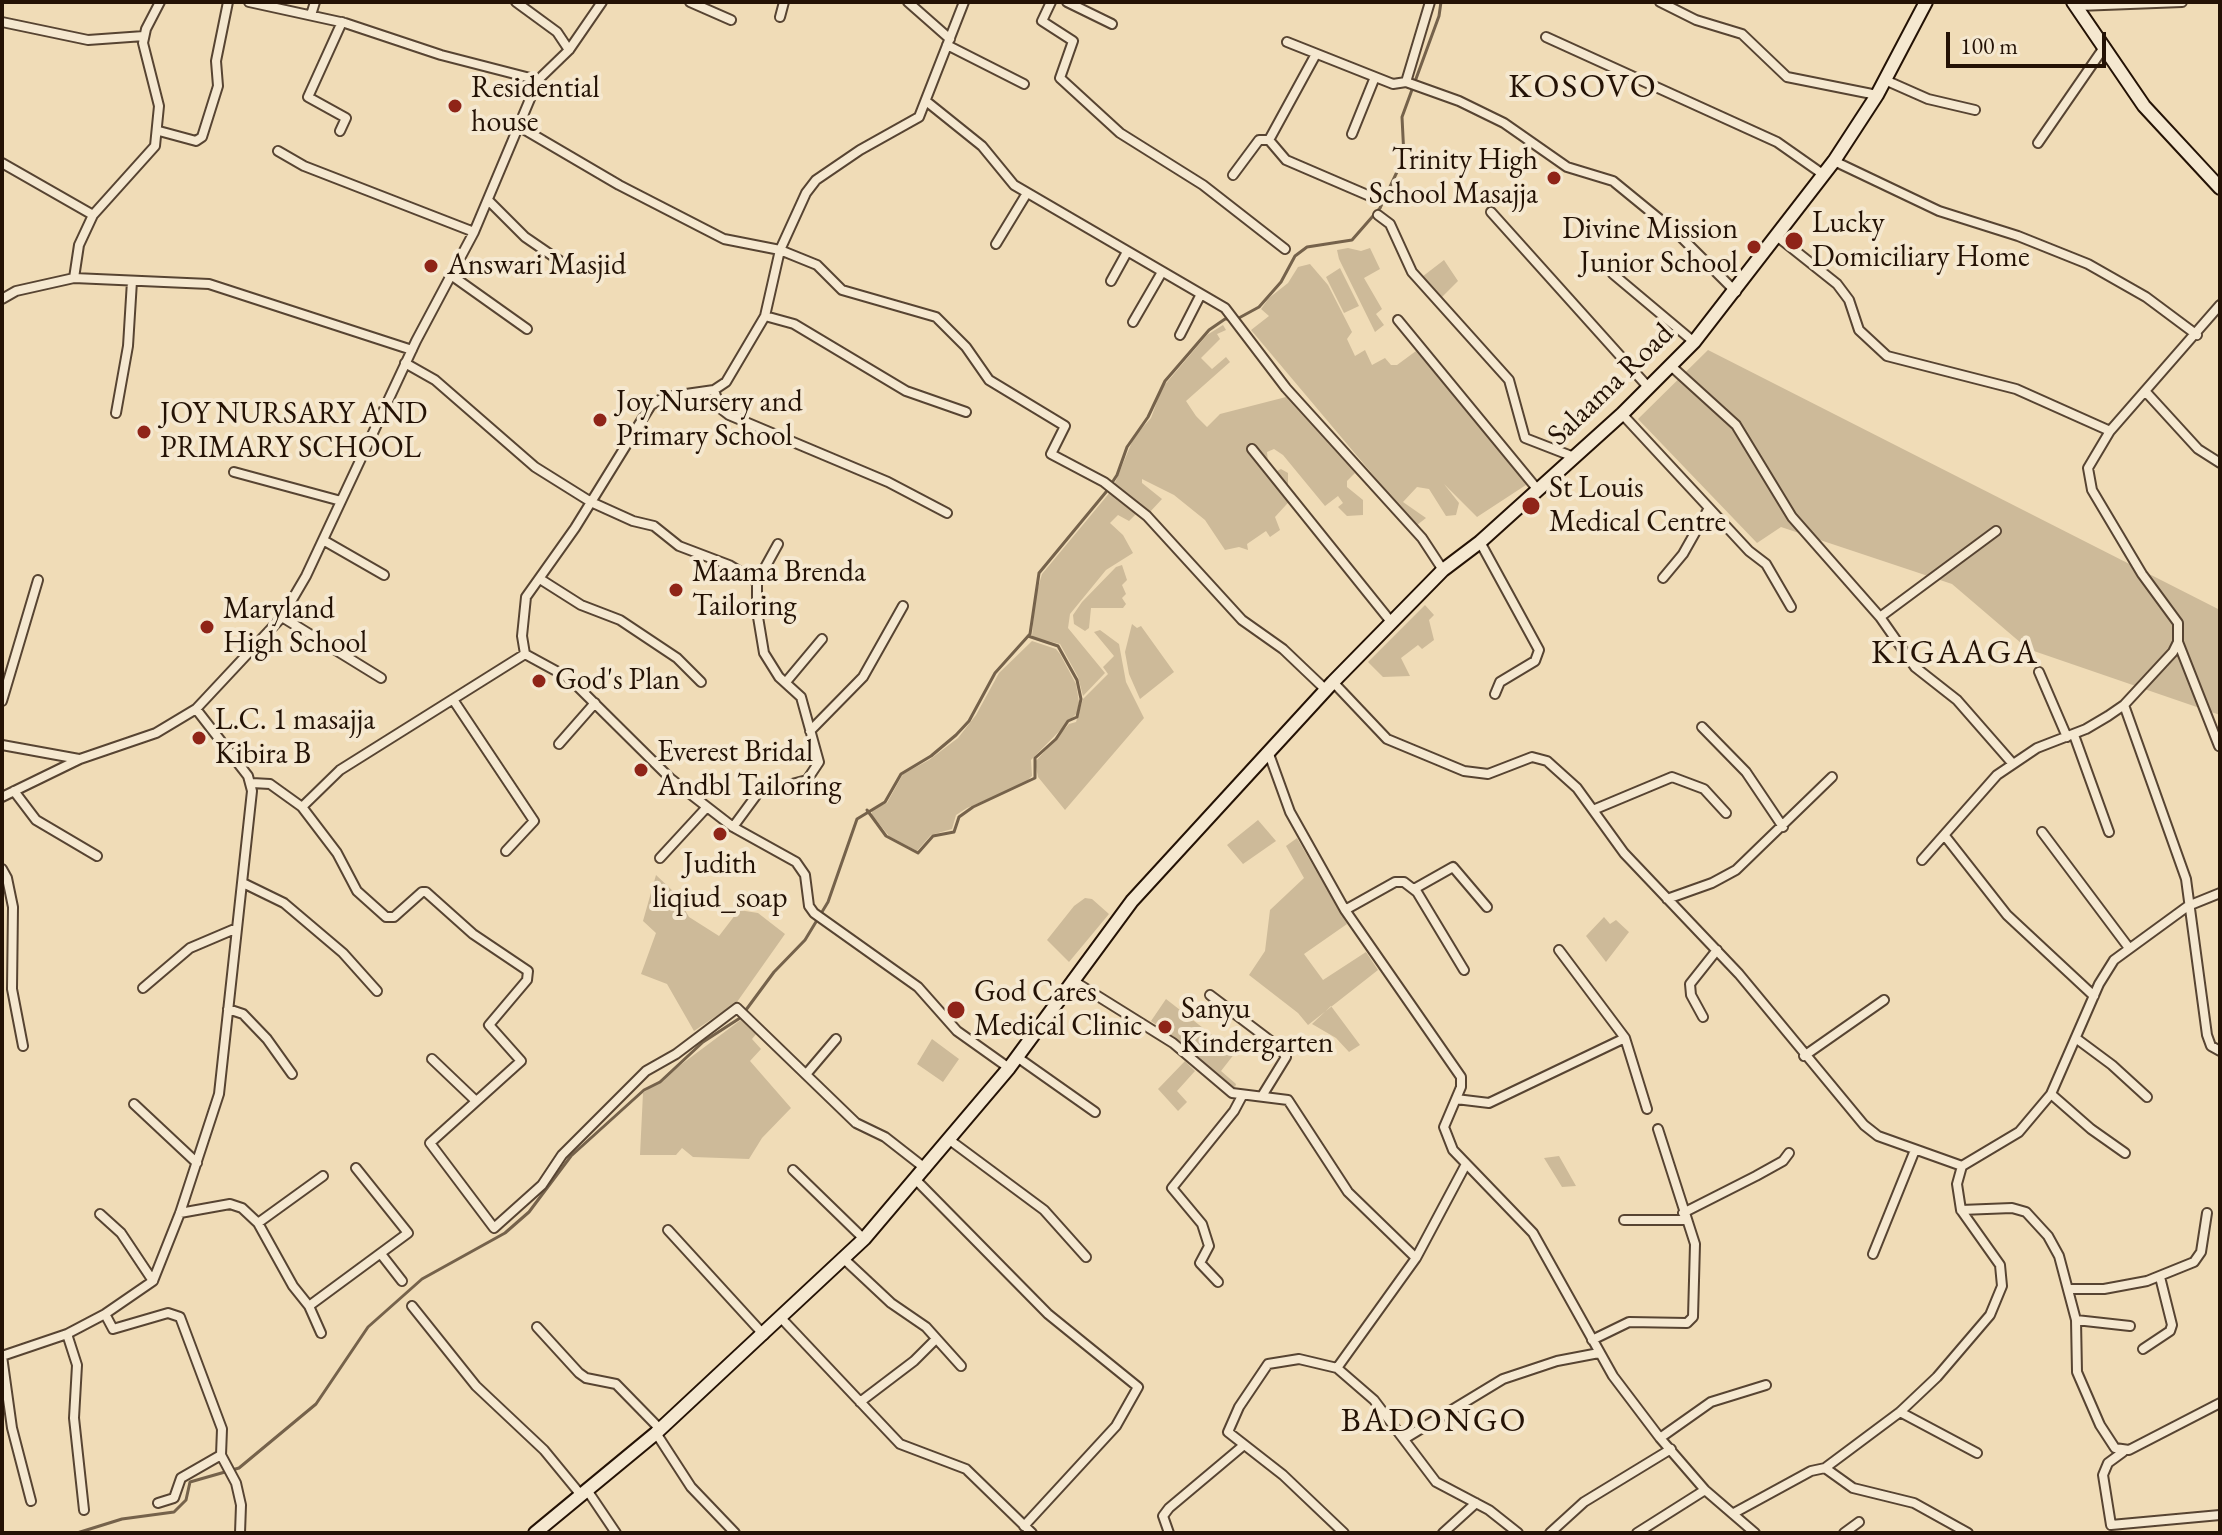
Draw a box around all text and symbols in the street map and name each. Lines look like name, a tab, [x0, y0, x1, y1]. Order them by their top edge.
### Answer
scale bar	[1950, 16, 2110, 66]
text: 100 m	[1960, 30, 2018, 61]
district label: KOSOVO	[1508, 68, 1658, 108]
place label: Residential house	[471, 71, 600, 142]
marker: Residential house	[446, 97, 464, 115]
place label: Trinity High School Masajja	[1369, 143, 1538, 214]
marker: Trinity High School Masajja	[1545, 169, 1563, 187]
place label: Lucky Domiciliary Home	[1812, 206, 2030, 276]
place label: Divine Mission Junior School	[1562, 212, 1738, 282]
marker: Lucky Domiciliary Home	[1783, 230, 1805, 252]
marker: Divine Mission Junior School	[1745, 238, 1763, 256]
place label: Answari Masjid	[447, 248, 626, 284]
marker: Answari Masjid	[422, 257, 440, 275]
street label: Salaama Road	[1541, 316, 1681, 454]
place label: Joy Nursery and Primary School	[616, 385, 803, 456]
place label: JOY NURSARY AND PRIMARY SCHOOL	[160, 397, 427, 468]
marker: Joy Nursery and Primary School	[591, 411, 609, 429]
marker: JOY NURSARY AND PRIMARY SCHOOL	[135, 423, 153, 441]
place label: St Louis Medical Centre	[1549, 471, 1726, 542]
marker: St Louis Medical Centre	[1520, 495, 1542, 517]
place label: Maama Brenda Tailoring	[692, 555, 866, 626]
marker: Maama Brenda Tailoring	[667, 581, 685, 599]
place label: Maryland High School	[223, 592, 367, 662]
marker: Maryland High School	[198, 618, 216, 636]
district label: KIGAAGA	[1871, 634, 2039, 674]
place label: God's Plan	[555, 663, 680, 699]
marker: God's Plan	[530, 672, 548, 690]
place label: L.C. 1 masajja Kibira B	[215, 703, 375, 774]
marker: L.C. 1 masajja Kibira B	[190, 729, 208, 747]
place label: Everest Bridal Andbl Tailoring	[657, 735, 842, 806]
marker: Everest Bridal Andbl Tailoring	[632, 761, 650, 779]
marker: Judith liqiud_soap	[711, 825, 729, 843]
place label: Judith liqiud_soap	[652, 847, 788, 918]
place label: God Cares Medical Clinic	[974, 975, 1143, 1046]
place label: Sanyu Kindergarten	[1181, 992, 1334, 1062]
marker: God Cares Medical Clinic	[945, 999, 967, 1021]
marker: Sanyu Kindergarten	[1156, 1018, 1174, 1036]
district label: BADONGO	[1341, 1402, 1527, 1442]

